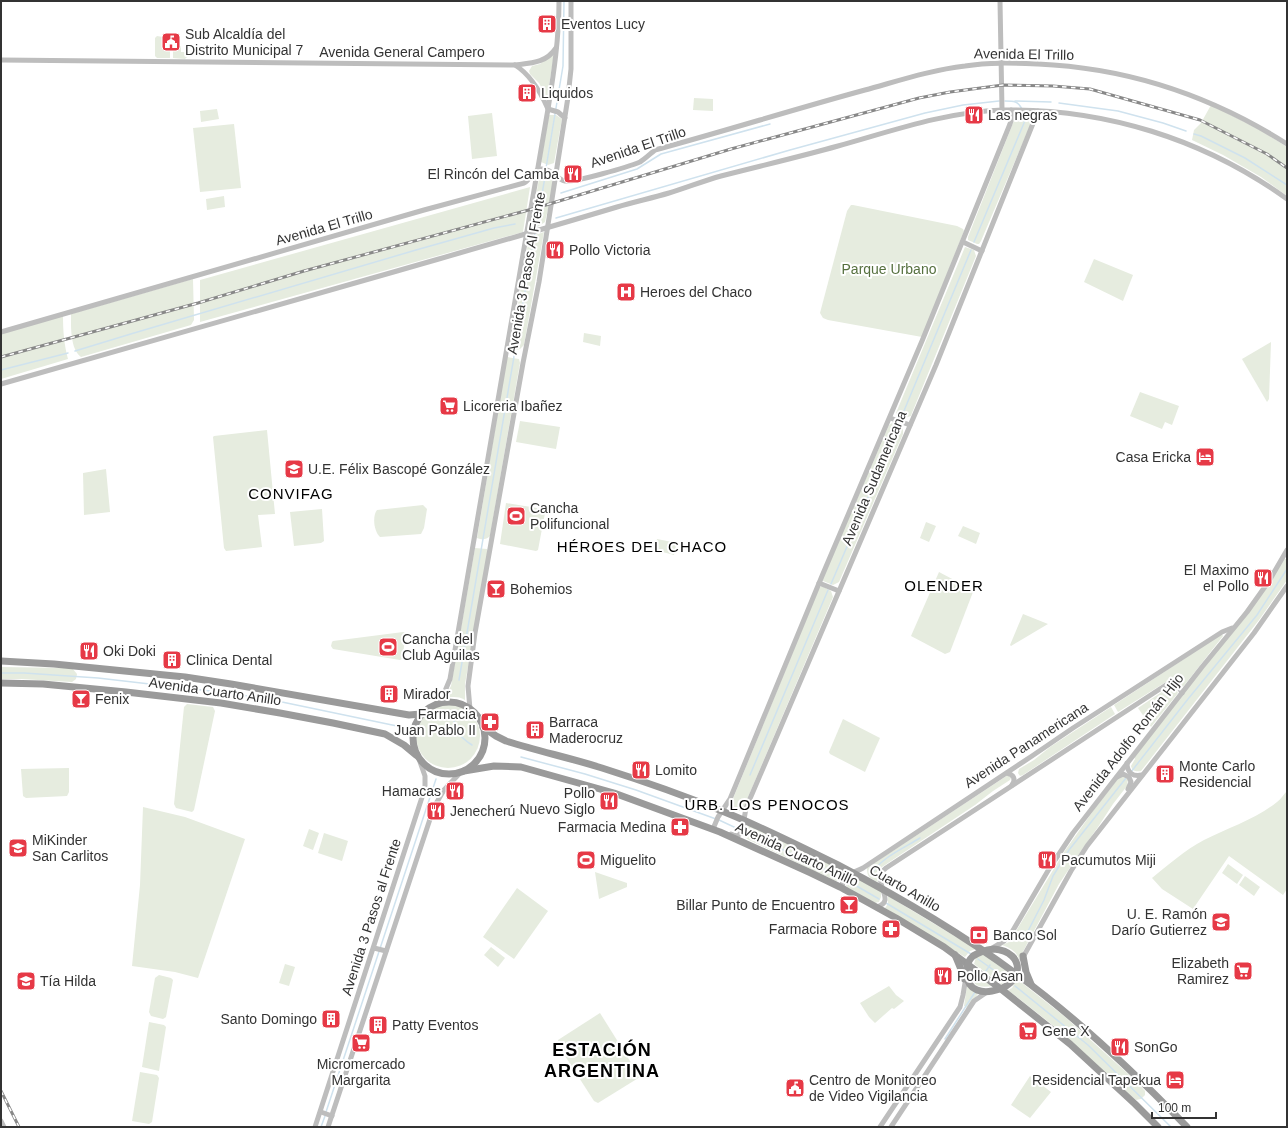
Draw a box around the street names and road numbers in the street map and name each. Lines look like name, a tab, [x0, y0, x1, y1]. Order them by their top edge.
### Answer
street label: Avenida General Campero	[319, 44, 485, 60]
street label: Avenida El Trillo	[974, 45, 1074, 63]
street label: Avenida El Trillo	[588, 123, 688, 171]
street label: Avenida 3 Pasos Al Frente	[504, 190, 548, 356]
street label: Avenida El Trillo	[274, 205, 375, 248]
street label: Avenida Sudamericana	[838, 408, 910, 548]
street label: Avenida Adolfo Román Hijo	[1069, 670, 1187, 814]
street label: Avenida Cuarto Anillo	[148, 674, 282, 708]
street label: Avenida Panamericana	[961, 699, 1091, 791]
street label: Avenida Cuarto Anillo	[733, 819, 861, 890]
street label: Avenida 3 Pasos al Frente	[338, 836, 404, 997]
street label: Cuarto Anillo	[867, 861, 944, 915]

